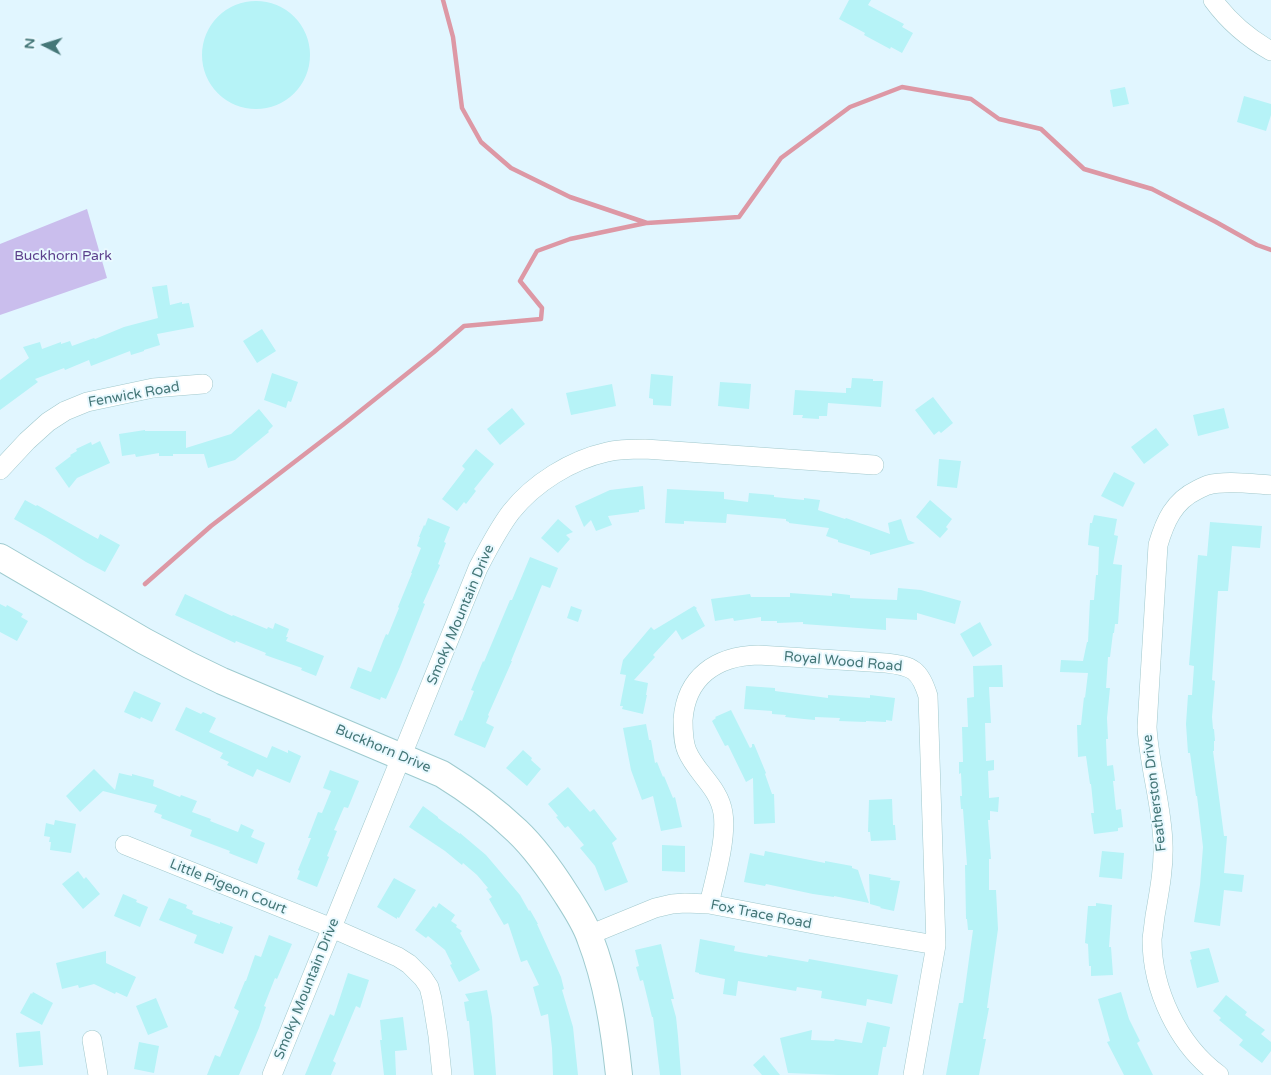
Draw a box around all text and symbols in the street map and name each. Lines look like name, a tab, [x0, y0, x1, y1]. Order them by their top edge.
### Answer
north arrow	[20, 20, 70, 70]
text: N	[21, 37, 39, 50]
park label: Buckhorn Park	[14, 248, 112, 264]
street label: Fenwick Road	[87, 379, 181, 411]
street label: Smoky Mountain Drive	[424, 542, 498, 688]
street label: Royal Wood Road	[783, 648, 903, 676]
street label: Buckhorn Drive	[333, 721, 433, 777]
street label: Featherston Drive	[1139, 734, 1171, 852]
street label: Little Pigeon Court	[167, 856, 289, 918]
street label: Fox Trace Road	[709, 897, 813, 933]
street label: Smoky Mountain Drive	[271, 916, 343, 1062]

